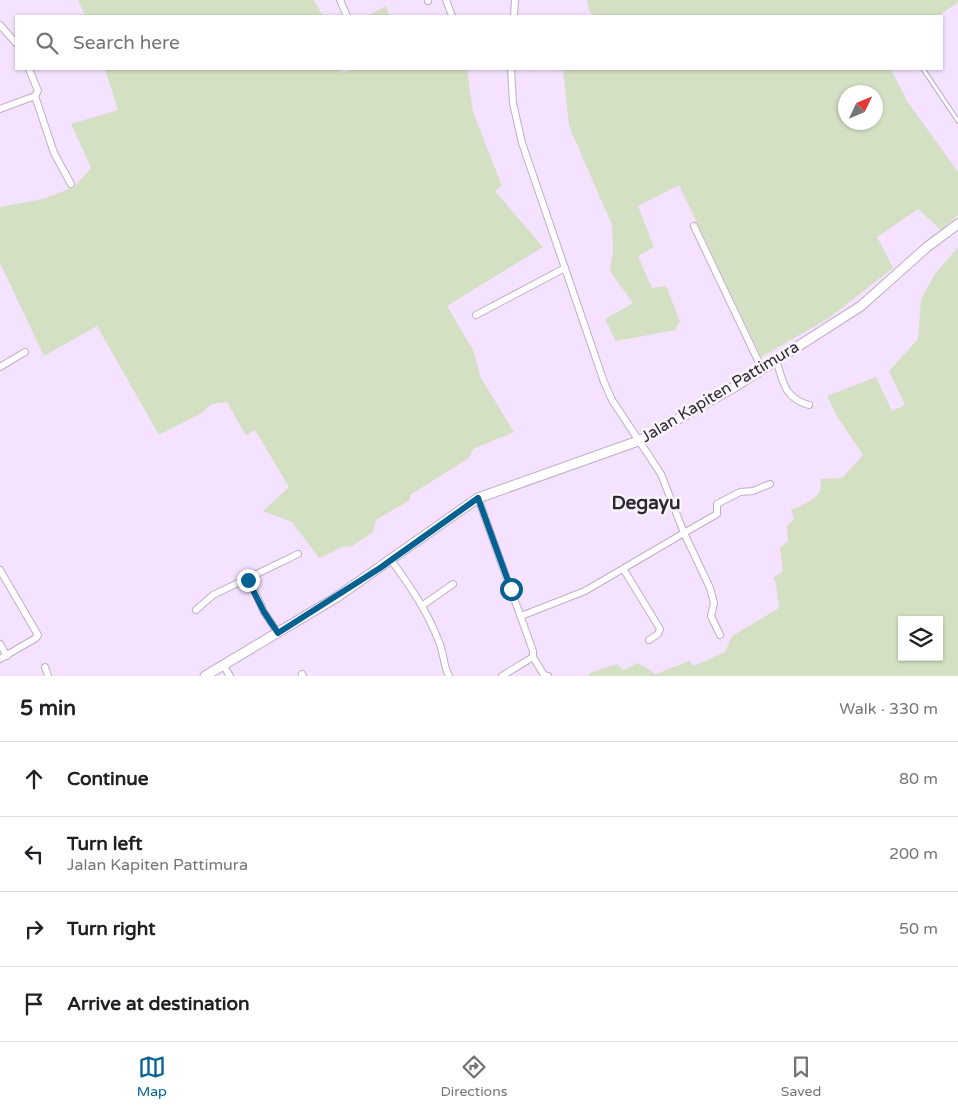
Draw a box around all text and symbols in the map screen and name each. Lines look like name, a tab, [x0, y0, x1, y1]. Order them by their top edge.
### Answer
search box	[15, 15, 943, 70]
icon: search	[33, 29, 61, 57]
text: Search here	[73, 32, 180, 54]
north arrow	[838, 85, 883, 130]
street label: Jalan Kapiten Pattimura	[637, 337, 803, 447]
district label: Degayu	[612, 492, 680, 515]
route end	[237, 569, 260, 592]
route start	[500, 578, 523, 601]
map controls	[898, 616, 943, 661]
button: layers	[898, 616, 943, 661]
text: 5 min	[20, 696, 76, 721]
text: Walk · 330 m	[839, 699, 938, 719]
icon: ahead	[20, 765, 48, 793]
text: Continue	[67, 768, 149, 790]
text: 80 m	[899, 769, 938, 789]
text: Turn left	[67, 833, 143, 855]
icon: left	[20, 840, 48, 868]
text: 200 m	[889, 844, 938, 864]
text: Jalan Kapiten Pattimura	[67, 855, 248, 875]
icon: right	[20, 915, 48, 943]
text: Turn right	[67, 918, 155, 940]
text: 50 m	[899, 919, 938, 939]
icon: arrive	[20, 990, 48, 1018]
text: Arrive at destination	[67, 993, 250, 1015]
tab: Map	[137, 1053, 167, 1100]
tab: Directions	[440, 1053, 507, 1100]
tab: Saved	[781, 1053, 821, 1100]

